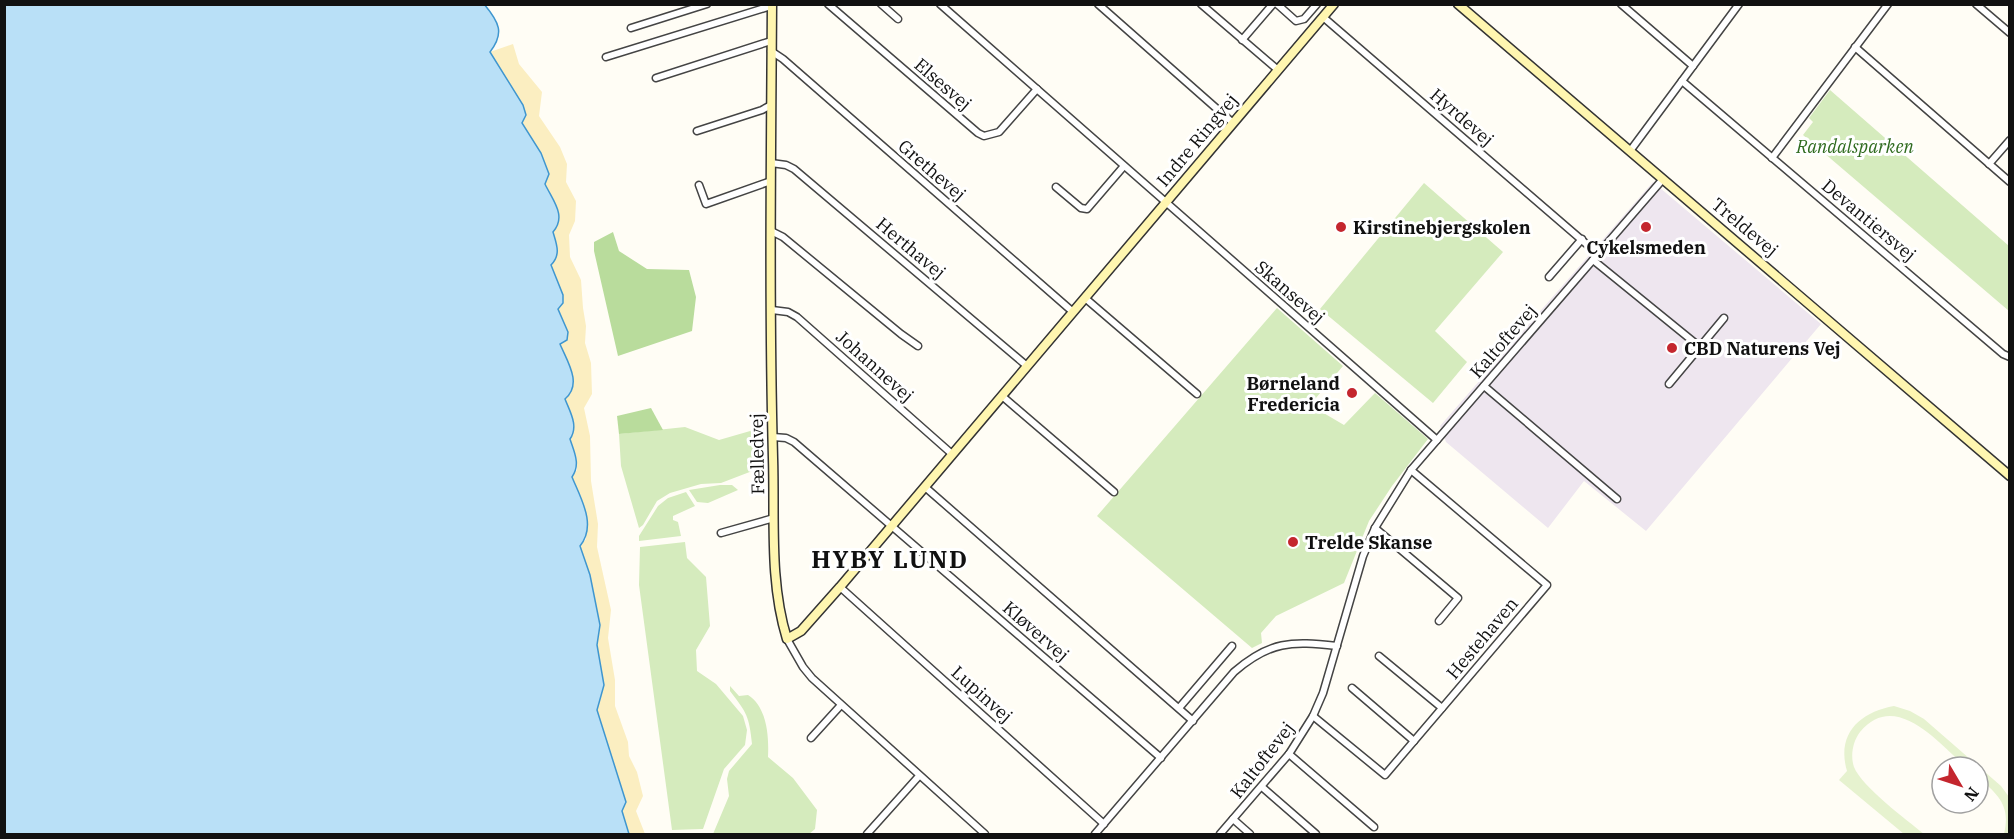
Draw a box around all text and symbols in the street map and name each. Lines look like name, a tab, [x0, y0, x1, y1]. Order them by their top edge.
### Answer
street label: Elsesvej	[910, 53, 976, 115]
street label: Hyrdevej	[1425, 83, 1499, 151]
street label: Indre Ringvej	[1151, 89, 1243, 191]
street label: Grethevej	[893, 134, 971, 206]
park label: Randalsparken	[1795, 135, 1914, 158]
street label: Devantiersvej	[1817, 174, 1921, 266]
street label: Treldevej	[1707, 193, 1783, 261]
street label: Herthavej	[872, 212, 950, 284]
place label: Kirstinebjergskolen	[1353, 216, 1531, 239]
marker: Kirstinebjergskolen	[1334, 220, 1348, 234]
marker: Cykelsmeden	[1639, 220, 1653, 234]
place label: Cykelsmeden	[1586, 236, 1706, 259]
street label: Skansevej	[1250, 255, 1330, 329]
street label: Kaltoftevej	[1465, 299, 1541, 383]
street label: Johannevej	[831, 325, 919, 407]
place label: CBD Naturens Vej	[1684, 337, 1841, 360]
marker: CBD Naturens Vej	[1665, 341, 1679, 355]
place label: Børneland Fredericia	[1246, 372, 1340, 416]
marker: Børneland Fredericia	[1345, 386, 1359, 400]
street label: Fælledvej	[745, 413, 769, 495]
place label: Trelde Skanse	[1305, 531, 1432, 554]
marker: Trelde Skanse	[1286, 535, 1300, 549]
district label: HYBY LUND	[811, 543, 969, 575]
street label: Hestehaven	[1441, 592, 1523, 684]
street label: Kløvervej	[998, 596, 1074, 666]
street label: Lupinvej	[947, 661, 1017, 727]
street label: Kaltoftevej	[1225, 717, 1299, 803]
north arrow	[1930, 755, 1990, 815]
text: N	[1960, 783, 1983, 806]

